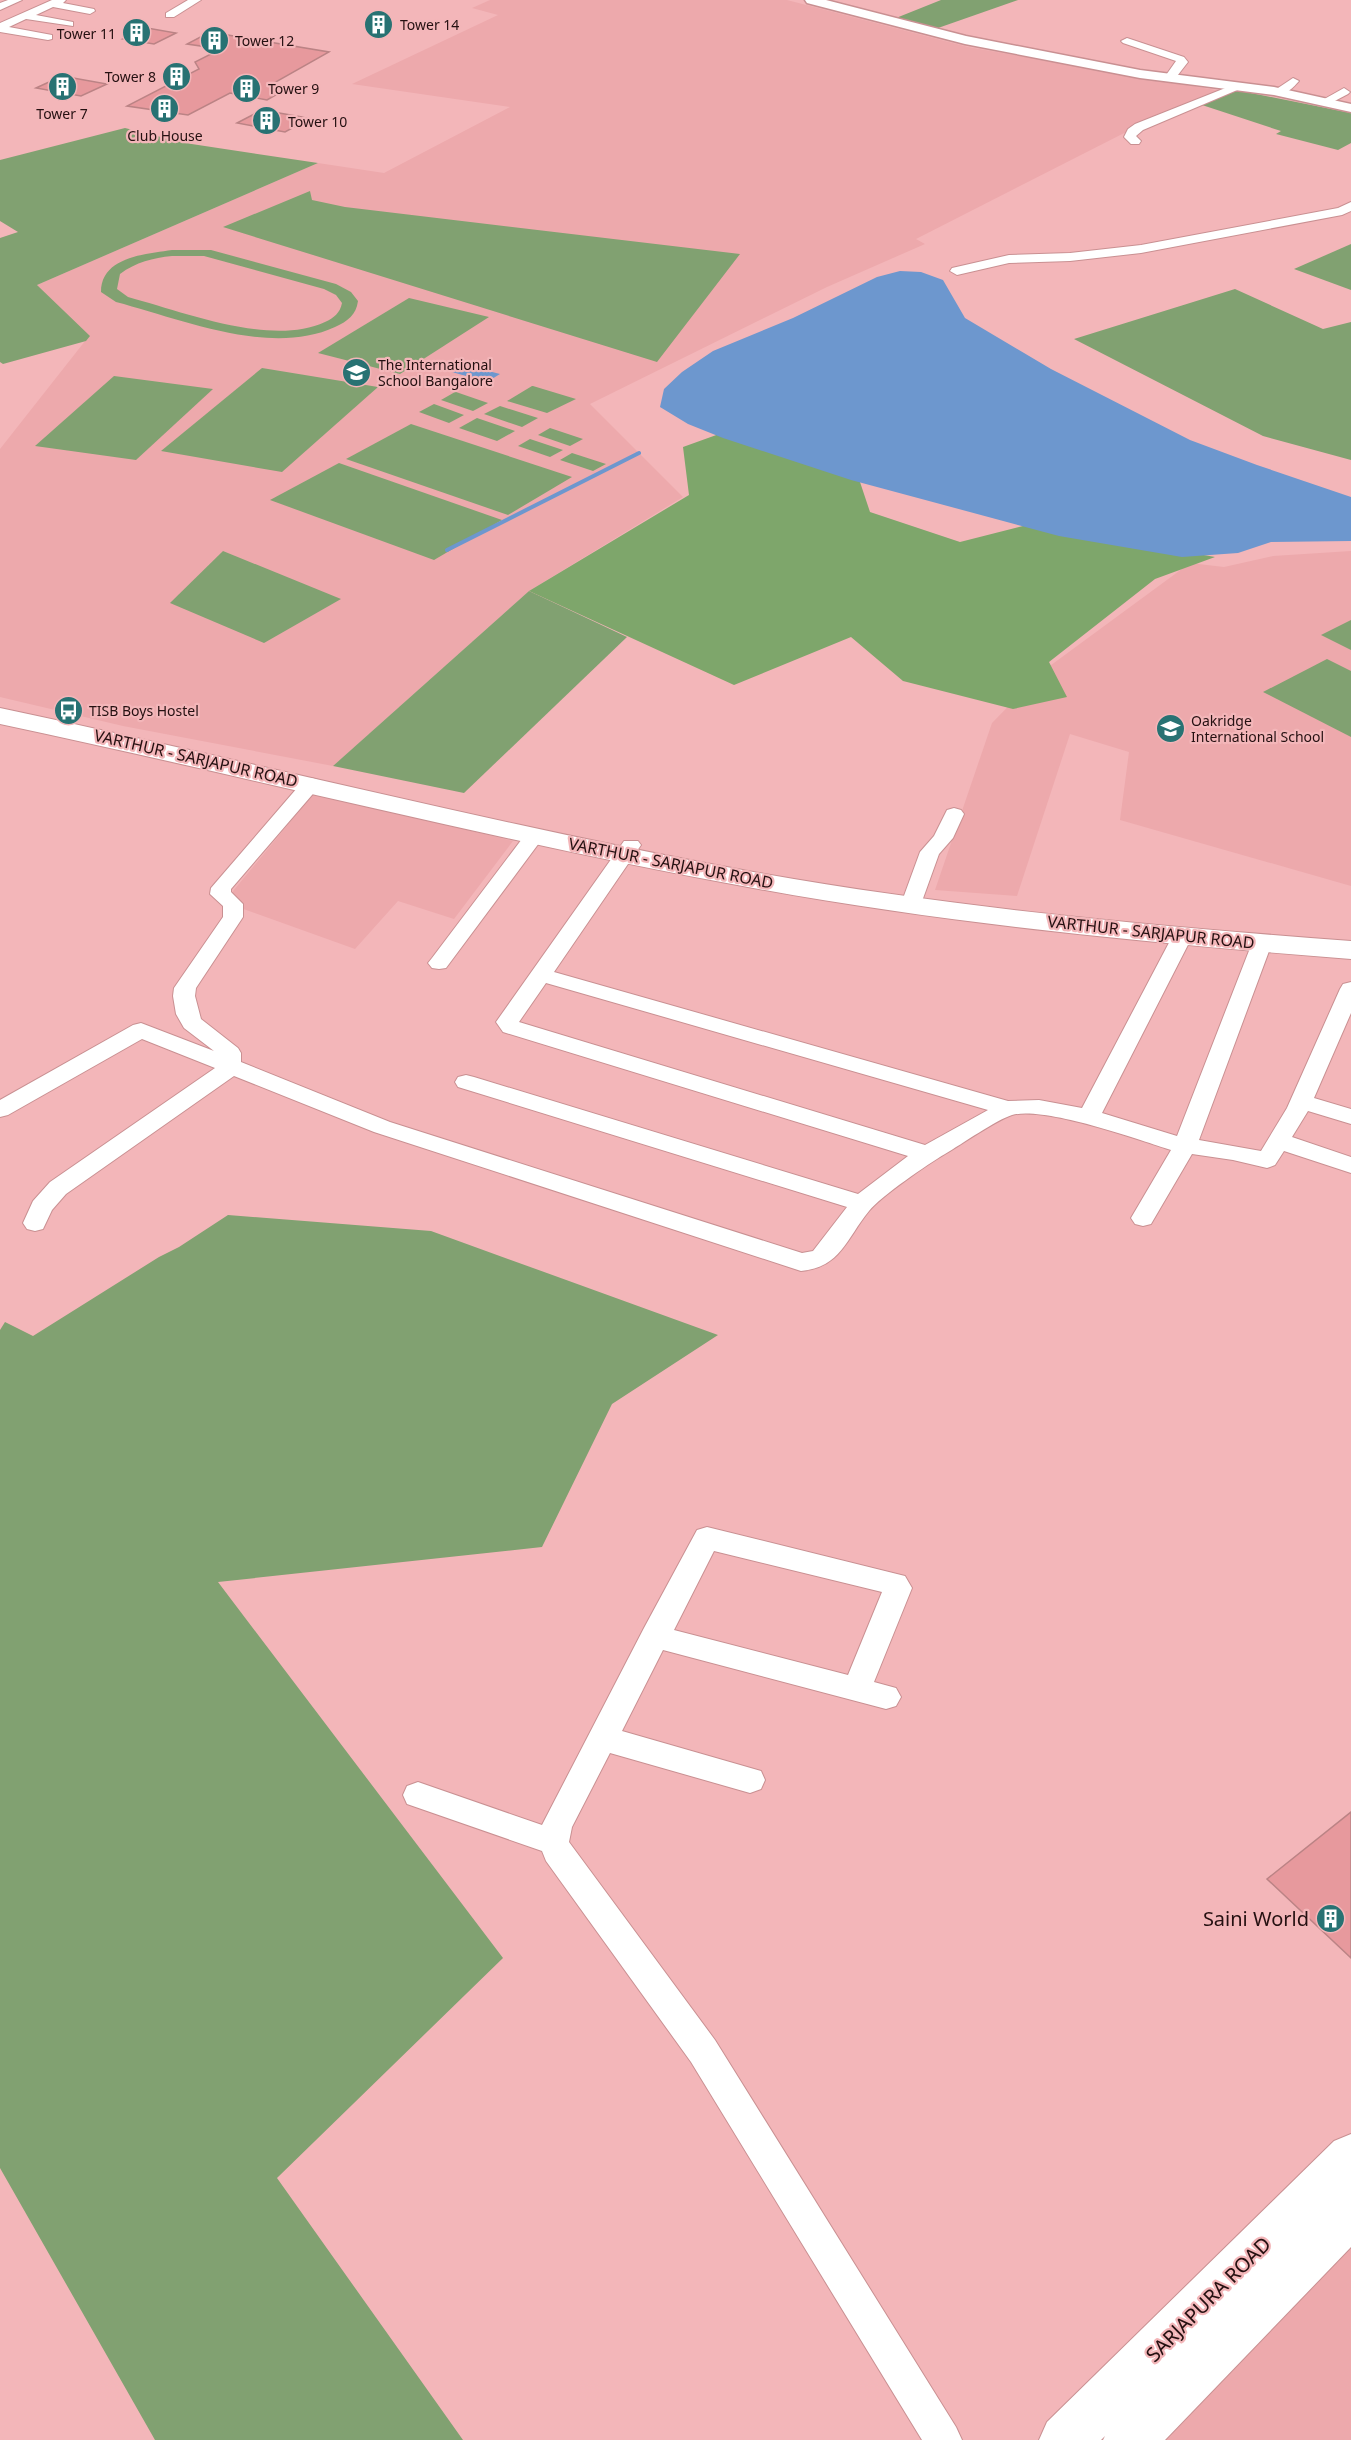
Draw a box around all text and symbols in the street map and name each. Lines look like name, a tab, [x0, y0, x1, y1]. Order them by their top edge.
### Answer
building icon: Tower 14	[363, 8, 395, 40]
place label: Tower 14	[400, 15, 459, 34]
building icon: Tower 11	[121, 17, 153, 49]
place label: Tower 11	[57, 24, 116, 43]
building icon: Tower 12	[198, 24, 230, 56]
place label: Tower 12	[235, 31, 294, 50]
building icon: Tower 8	[161, 60, 193, 92]
place label: Tower 8	[105, 67, 156, 86]
building icon: Tower 7	[46, 70, 78, 102]
building icon: Tower 9	[231, 72, 263, 104]
place label: Tower 9	[268, 79, 319, 98]
building icon: Club House	[149, 92, 181, 124]
place label: Tower 7	[36, 104, 88, 123]
building icon: Tower 10	[251, 105, 283, 137]
place label: Tower 10	[288, 112, 347, 131]
place label: Club House	[127, 126, 203, 145]
place label: The International School Bangalore	[378, 355, 493, 390]
school or university icon: The International School Bangalore	[341, 356, 373, 388]
bus stop icon: TISB Boys Hostel	[52, 694, 84, 726]
place label: TISB Boys Hostel	[89, 701, 199, 720]
place label: Oakridge International School	[1191, 711, 1324, 746]
school or university icon: Oakridge International School	[1154, 712, 1186, 744]
street label: VARTHUR - SARJAPUR ROAD	[92, 724, 300, 792]
street label: VARTHUR - SARJAPUR ROAD	[567, 832, 775, 894]
street label: VARTHUR - SARJAPUR ROAD	[1046, 910, 1256, 954]
building icon: Saini World	[1314, 1902, 1346, 1934]
place label: Saini World	[1203, 1905, 1309, 1932]
street label: SARJAPURA ROAD	[1140, 2231, 1276, 2367]

